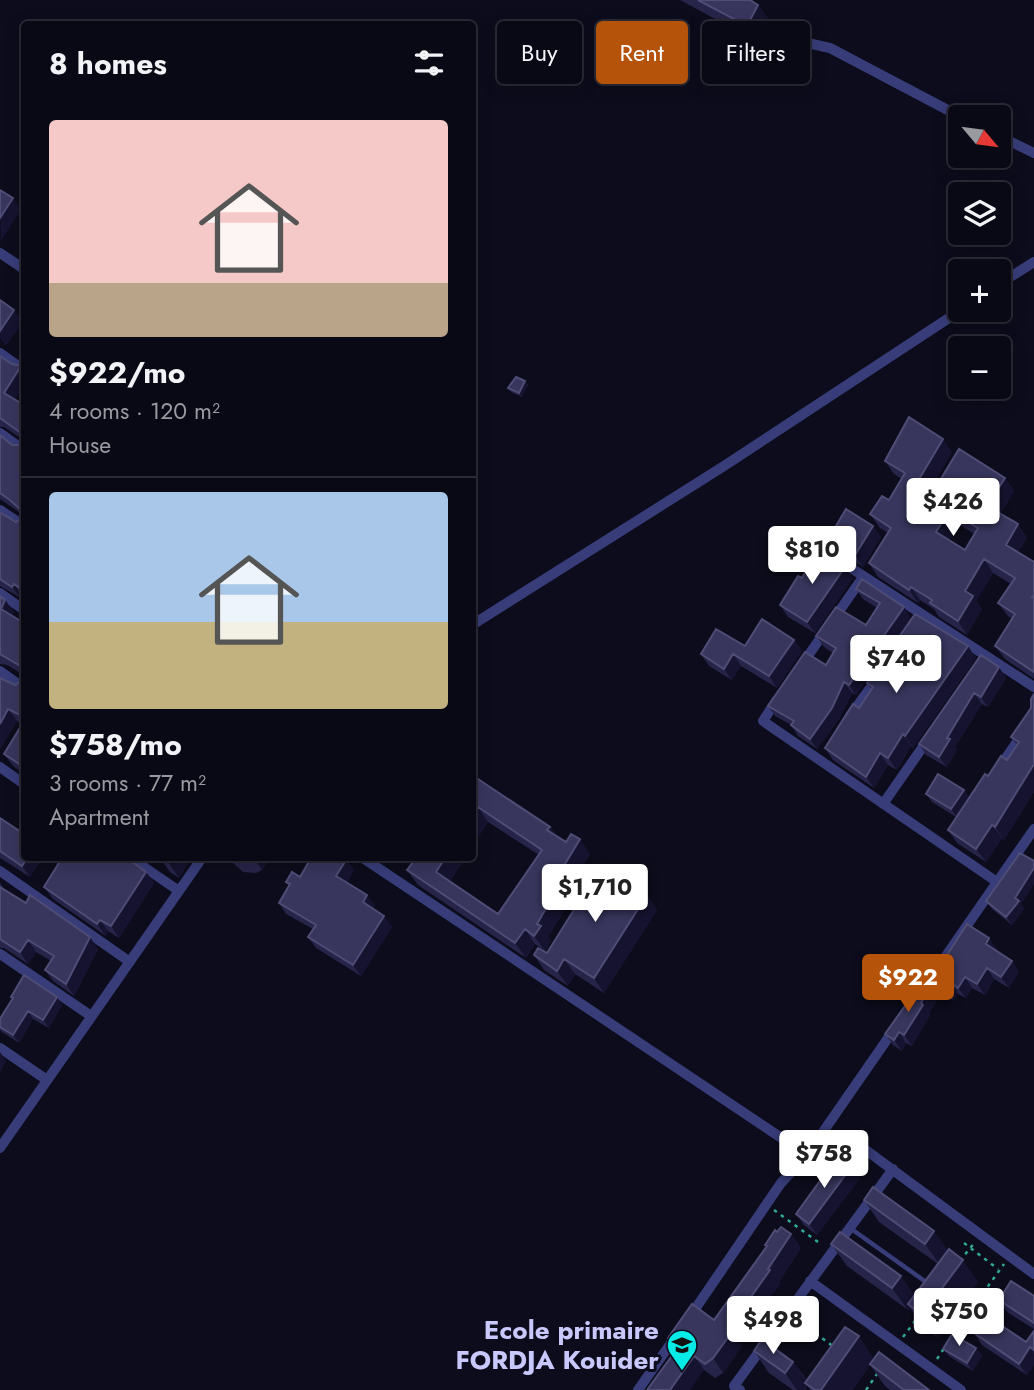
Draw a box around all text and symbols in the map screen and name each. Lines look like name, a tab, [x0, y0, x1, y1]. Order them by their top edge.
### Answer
chip: Buy	[497, 21, 582, 84]
chip: Rent	[596, 21, 688, 84]
chip: Filters	[702, 21, 810, 84]
text: 8 homes	[49, 42, 167, 85]
icon: filters	[410, 44, 448, 82]
north arrow	[948, 105, 1012, 168]
map controls	[948, 105, 1011, 399]
icon: home	[186, 165, 312, 291]
button: layers	[948, 182, 1011, 245]
button: +	[948, 259, 1011, 322]
button: −	[948, 336, 1011, 399]
text: $922/mo	[49, 351, 186, 394]
text: 4 rooms · 120 m²	[49, 394, 220, 428]
text: House	[49, 428, 111, 462]
pin: $426	[912, 478, 994, 538]
text: $426	[923, 484, 983, 518]
pin: $810	[771, 526, 853, 586]
text: $810	[784, 532, 840, 566]
icon: home	[186, 537, 312, 663]
pin: $740	[855, 636, 937, 695]
text: $740	[866, 641, 926, 675]
text: $758/mo	[49, 723, 182, 766]
text: 3 rooms · 77 m²	[49, 766, 206, 800]
text: Apartment	[49, 800, 149, 834]
pin: $1,710	[538, 864, 652, 924]
text: $1,710	[558, 870, 632, 904]
pin: $922	[867, 954, 949, 1014]
text: $922	[878, 960, 938, 994]
pin: $758	[783, 1130, 865, 1190]
text: $758	[795, 1136, 853, 1170]
pin: $750	[918, 1288, 1000, 1348]
text: $750	[930, 1294, 988, 1328]
pin: $498	[732, 1296, 814, 1356]
text: $498	[743, 1302, 803, 1336]
place label: Ecole primaire FORDJA Kouider	[455, 1311, 659, 1379]
school or university icon: Ecole primaire FORDJA Kouider	[665, 1328, 699, 1372]

